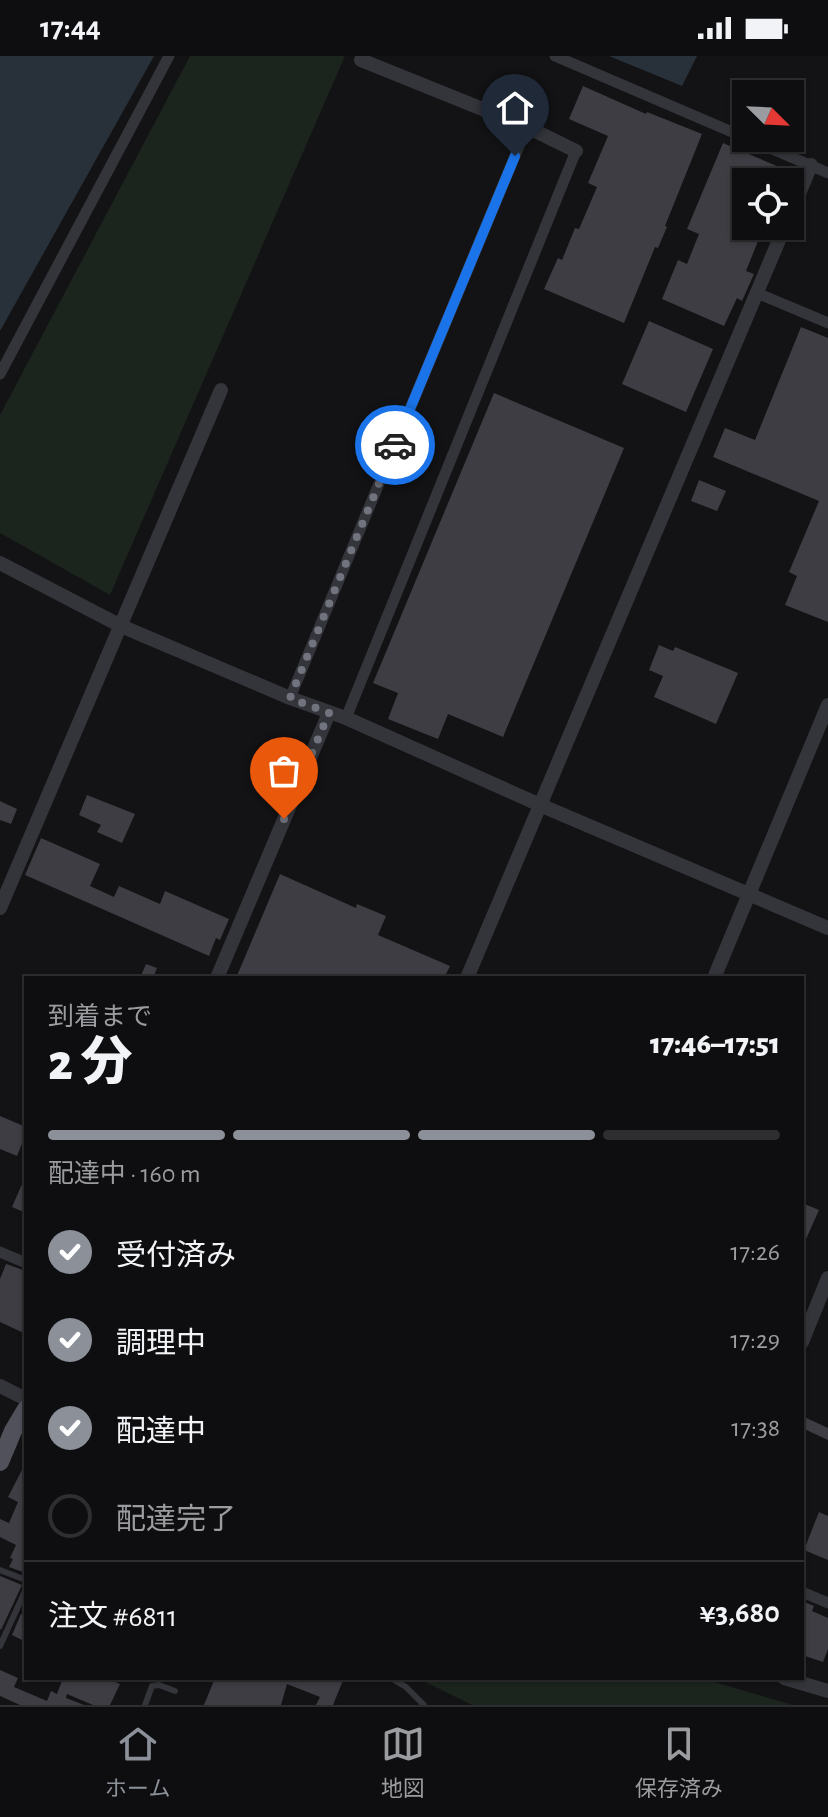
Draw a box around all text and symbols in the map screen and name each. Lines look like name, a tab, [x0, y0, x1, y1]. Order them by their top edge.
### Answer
text: 17:44	[40, 13, 101, 43]
pin	[481, 74, 549, 156]
north arrow	[732, 80, 804, 152]
map controls	[732, 80, 804, 240]
icon: home	[493, 86, 537, 130]
button: locate	[732, 168, 804, 240]
courier	[355, 405, 435, 485]
icon: car	[373, 423, 417, 467]
pin	[250, 737, 318, 819]
icon: bag	[262, 749, 306, 793]
text: 到着まで	[48, 1004, 152, 1030]
text: 17:46–17:51	[650, 1029, 780, 1059]
text: 2 分	[48, 1037, 132, 1089]
text: 配達中 · 160 m	[48, 1161, 201, 1187]
icon: check	[48, 1230, 92, 1274]
text: 17:26	[730, 1239, 780, 1265]
text: 受付済み	[116, 1241, 236, 1271]
icon: check	[48, 1318, 92, 1362]
text: 17:29	[730, 1327, 780, 1353]
text: 調理中	[116, 1329, 206, 1359]
icon: check	[48, 1406, 92, 1450]
text: 17:38	[731, 1415, 780, 1441]
text: 配達中	[116, 1417, 206, 1447]
text: 配達完了	[116, 1505, 236, 1535]
text: ¥3,680	[700, 1598, 780, 1628]
text: 注文 #6811	[48, 1602, 177, 1632]
tab: ホーム	[105, 1722, 170, 1802]
tab: 地図	[381, 1722, 425, 1802]
tab: 保存済み	[635, 1722, 723, 1802]

